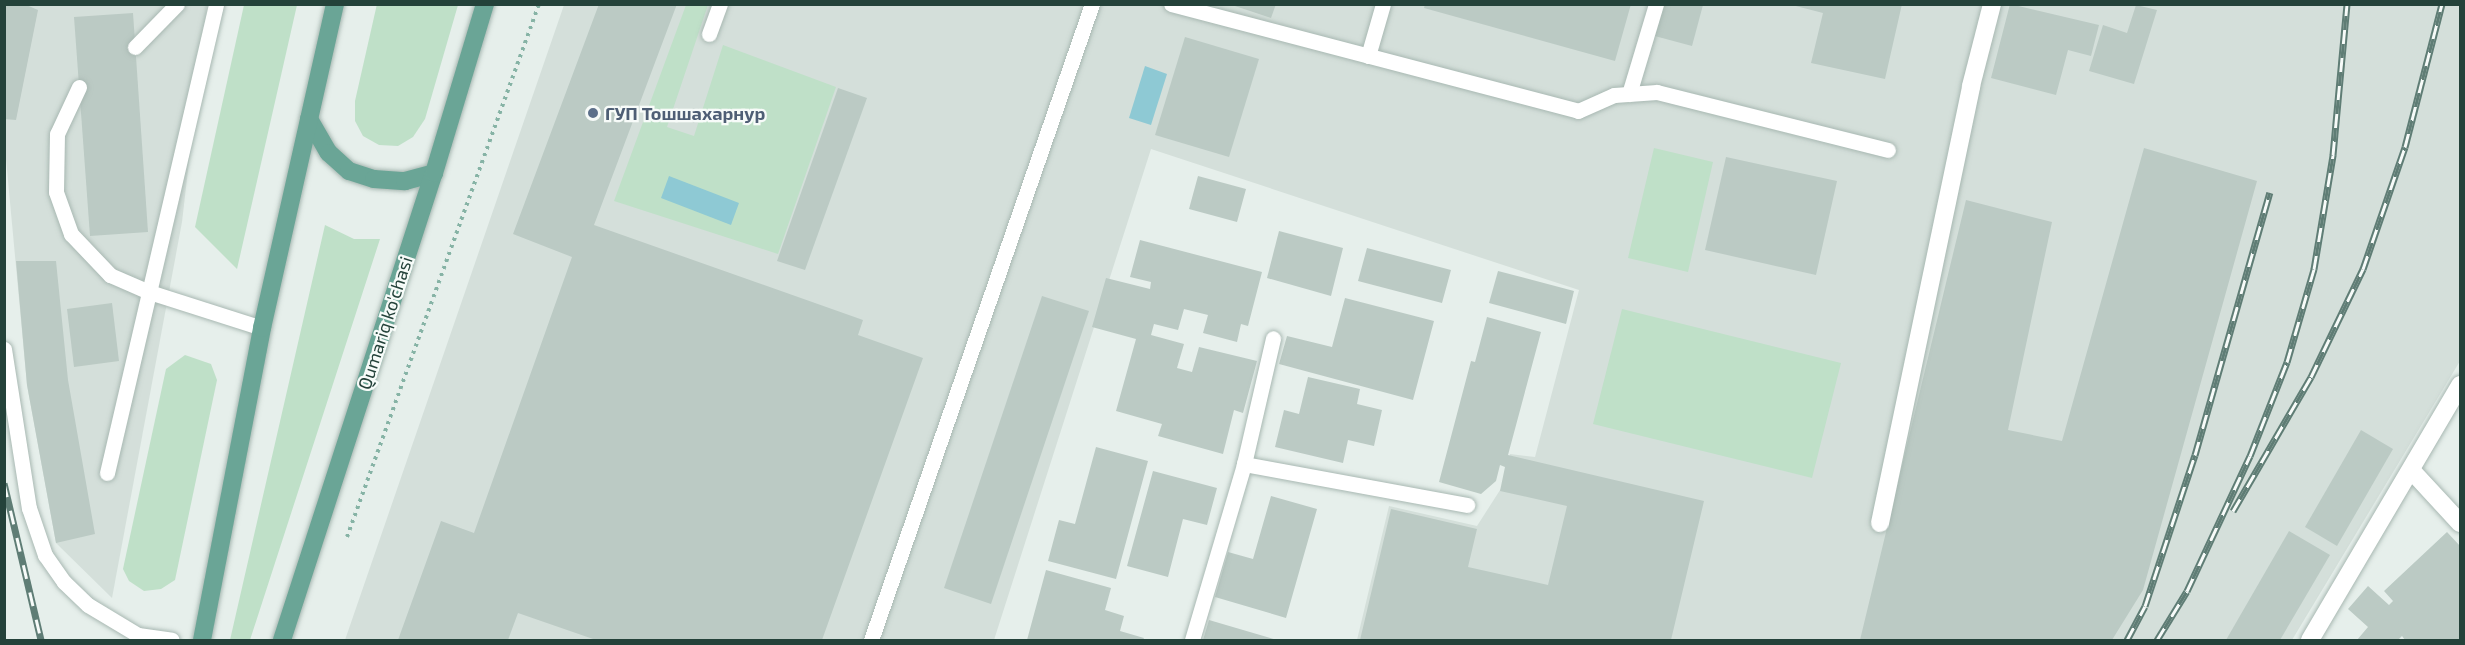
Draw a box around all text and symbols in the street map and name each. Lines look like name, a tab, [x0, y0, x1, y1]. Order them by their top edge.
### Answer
place label: ГУП Тошшахарнур	[605, 102, 765, 124]
marker: ГУП Тошшахарнур	[586, 106, 600, 120]
street label: Qumariq ko'chasi	[353, 254, 417, 392]

